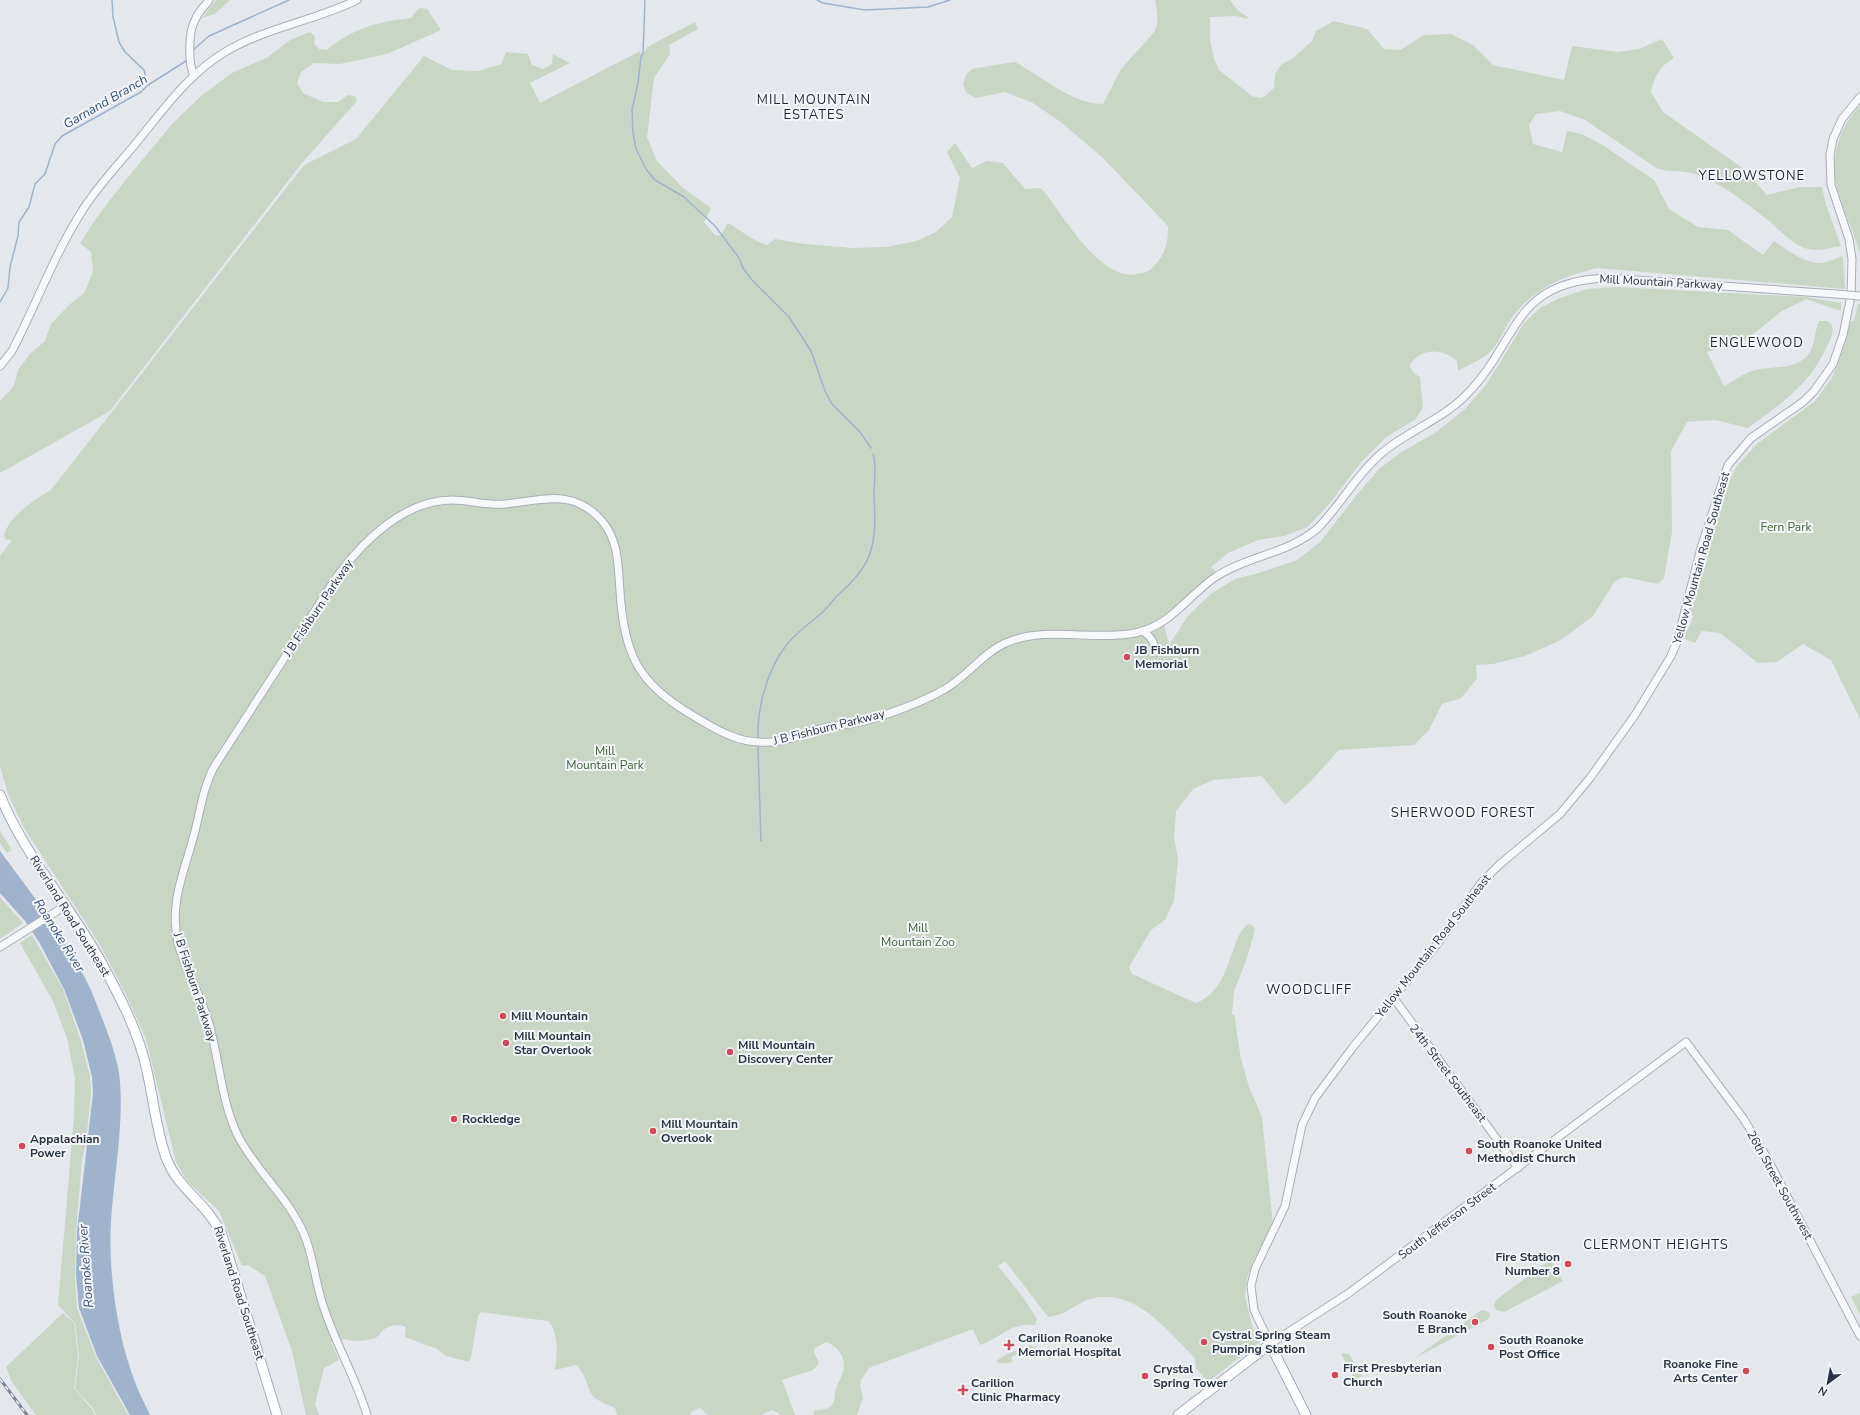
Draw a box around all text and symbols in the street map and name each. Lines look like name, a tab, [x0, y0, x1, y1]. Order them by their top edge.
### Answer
water label: Garnand Branch	[60, 70, 151, 133]
district label: MILL MOUNTAIN ESTATES	[757, 91, 871, 124]
district label: YELLOWSTONE	[1698, 167, 1805, 185]
street label: Mill Mountain Parkway	[1599, 271, 1724, 293]
district label: ENGLEWOOD	[1710, 334, 1804, 352]
street label: Yellow Mountain Road Southeast	[1668, 469, 1734, 647]
park label: Fern Park	[1761, 519, 1812, 535]
street label: J B Fishburn Parkway	[279, 555, 357, 661]
place label: JB Fishburn Memorial	[1134, 642, 1199, 672]
marker: JB Fishburn Memorial	[1122, 652, 1132, 662]
street label: J B Fishburn Parkway	[771, 705, 887, 749]
park label: Mill Mountain Park	[566, 743, 645, 773]
district label: SHERWOOD FOREST	[1391, 804, 1535, 822]
street label: Riverland Road Southeast	[26, 852, 114, 980]
street label: Yellow Mountain Road Southeast	[1371, 870, 1495, 1022]
water label: Roanoke River	[29, 895, 89, 976]
park label: Mill Mountain Zoo	[881, 920, 955, 950]
street label: J B Fishburn Parkway	[169, 929, 221, 1045]
district label: WOODCLIFF	[1266, 981, 1352, 999]
place label: Mill Mountain	[511, 1008, 588, 1024]
marker: Mill Mountain	[498, 1011, 508, 1021]
street label: 24th Street Southeast	[1406, 1021, 1491, 1126]
place label: Mill Mountain Star Overlook	[514, 1028, 592, 1058]
place label: Mill Mountain Discovery Center	[738, 1037, 833, 1067]
marker: Mill Mountain Star Overlook	[501, 1038, 511, 1048]
marker: Mill Mountain Discovery Center	[725, 1047, 735, 1057]
place label: Rockledge	[462, 1111, 521, 1127]
marker: Rockledge	[449, 1114, 459, 1124]
place label: Mill Mountain Overlook	[661, 1116, 738, 1146]
marker: Mill Mountain Overlook	[648, 1126, 658, 1136]
street label: 26th Street Southwest	[1743, 1128, 1817, 1243]
place label: Appalachian Power	[30, 1131, 100, 1161]
place label: South Roanoke United Methodist Church	[1477, 1136, 1602, 1166]
marker: Appalachian Power	[17, 1141, 27, 1151]
marker: South Roanoke United Methodist Church	[1464, 1146, 1474, 1156]
street label: South Jefferson Street	[1395, 1178, 1500, 1263]
water label: Roanoke River	[74, 1223, 98, 1308]
street label: Riverland Road Southeast	[210, 1224, 268, 1363]
district label: CLERMONT HEIGHTS	[1583, 1236, 1729, 1254]
place label: Fire Station Number 8	[1496, 1249, 1560, 1279]
marker: Fire Station Number 8	[1563, 1259, 1573, 1269]
place label: South Roanoke E Branch	[1382, 1307, 1467, 1337]
marker: South Roanoke E Branch	[1470, 1317, 1480, 1327]
place label: Cystral Spring Steam Pumping Station	[1212, 1327, 1330, 1357]
place label: Carilion Roanoke Memorial Hospital	[1018, 1330, 1121, 1360]
place label: South Roanoke Post Office	[1499, 1332, 1584, 1362]
marker: Cystral Spring Steam Pumping Station	[1199, 1337, 1209, 1347]
marker: Carilion Roanoke Memorial Hospital	[1003, 1339, 1015, 1351]
marker: South Roanoke Post Office	[1486, 1342, 1496, 1352]
place label: Roanoke Fine Arts Center	[1663, 1356, 1738, 1386]
place label: First Presbyterian Church	[1343, 1360, 1442, 1390]
place label: Crystal Spring Tower	[1153, 1361, 1228, 1391]
north arrow	[1808, 1363, 1848, 1403]
marker: Roanoke Fine Arts Center	[1741, 1366, 1751, 1376]
marker: First Presbyterian Church	[1330, 1370, 1340, 1380]
marker: Crystal Spring Tower	[1140, 1371, 1150, 1381]
place label: Carilion Clinic Pharmacy	[971, 1375, 1061, 1405]
text: N	[1815, 1383, 1830, 1400]
marker: Carilion Clinic Pharmacy	[958, 1385, 968, 1395]

